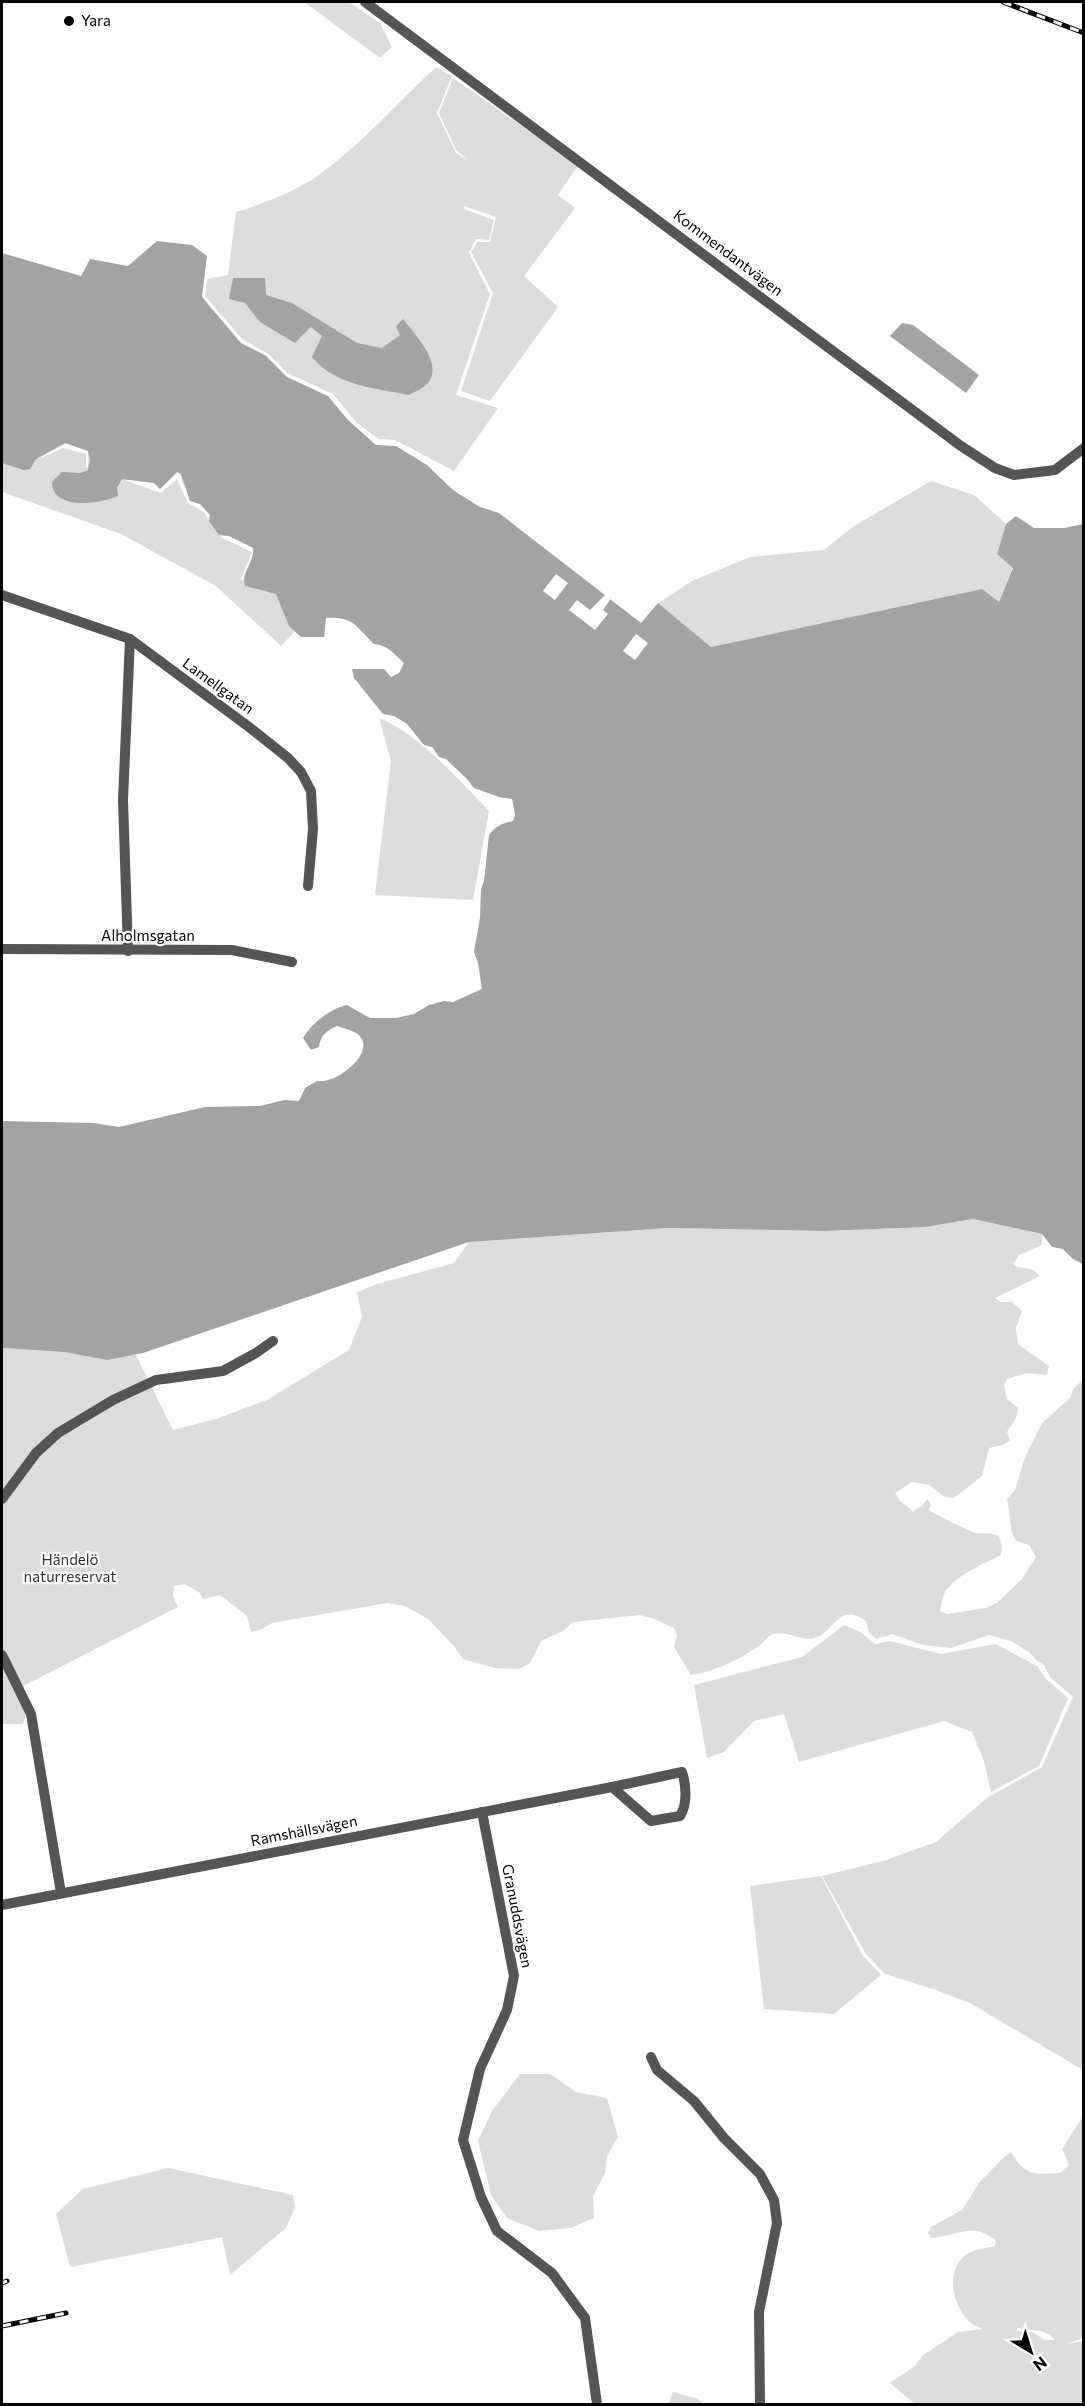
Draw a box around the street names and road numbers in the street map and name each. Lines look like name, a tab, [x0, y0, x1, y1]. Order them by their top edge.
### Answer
street label: Kommendantvägen	[670, 205, 787, 299]
street label: Lamellgatan	[180, 653, 258, 717]
street label: Alholmsgatan	[101, 926, 195, 944]
street label: Ramshällsvägen	[249, 1811, 359, 1849]
street label: Granuddsvägen	[499, 1862, 537, 1969]

